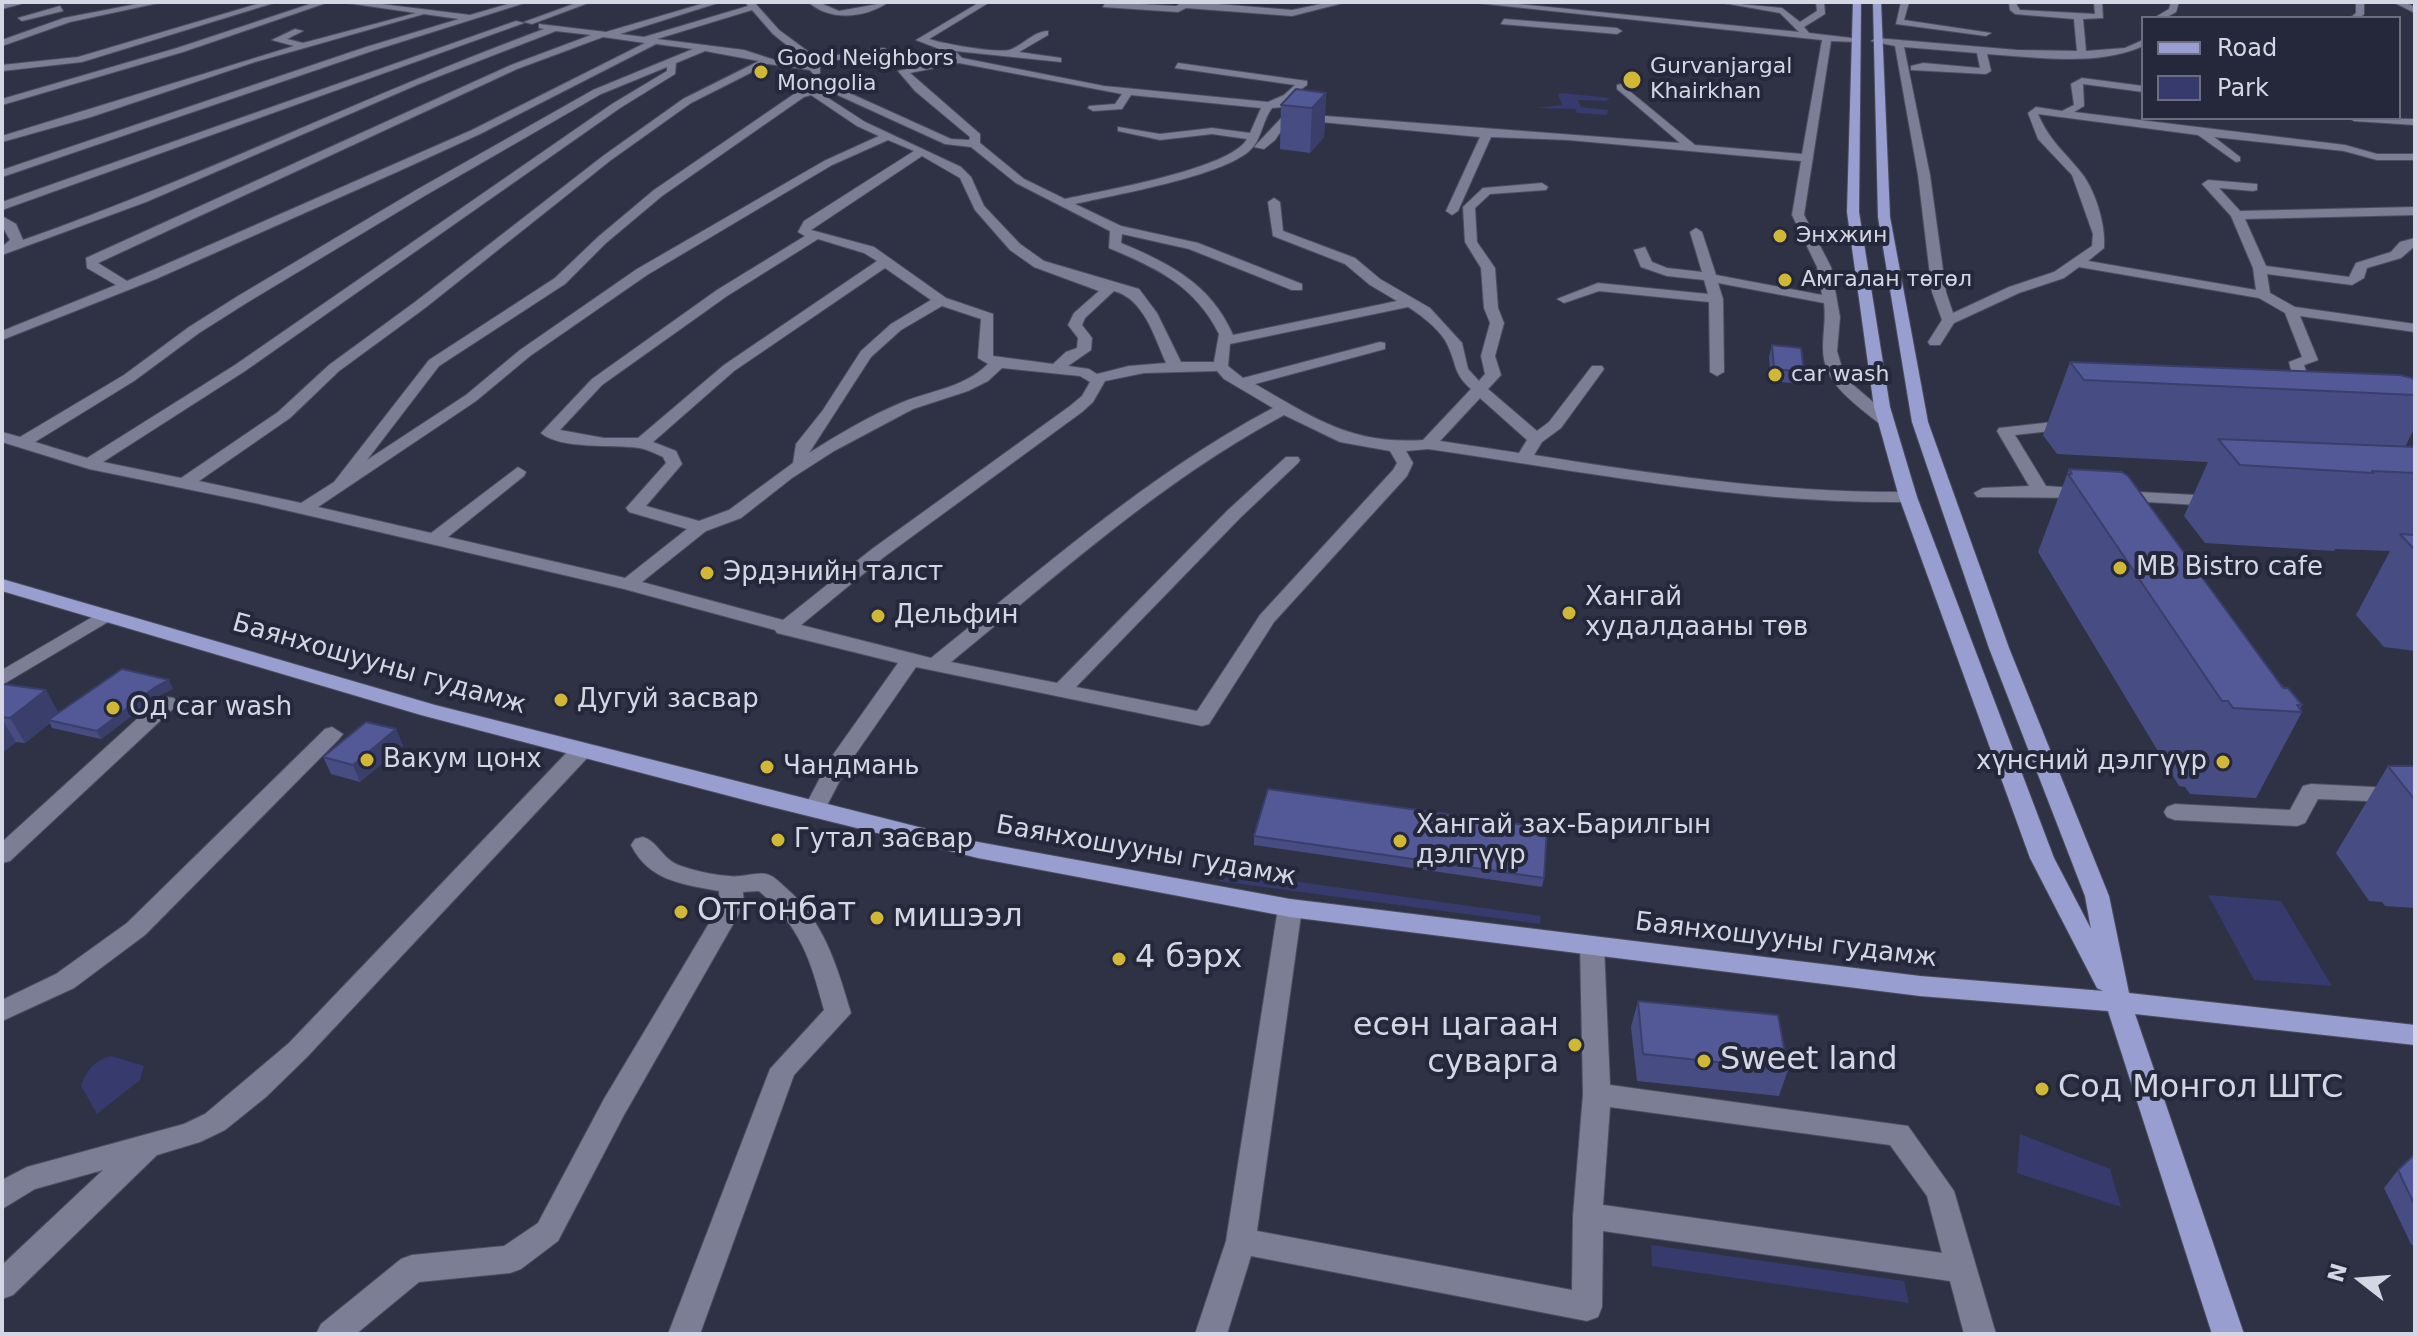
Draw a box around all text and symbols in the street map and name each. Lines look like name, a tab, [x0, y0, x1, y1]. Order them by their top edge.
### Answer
legend	[2141, 16, 2401, 120]
text: Road	[2217, 34, 2277, 62]
place label: Good Neighbors Mongolia	[777, 46, 954, 98]
place label: Gurvanjargal Khairkhan	[1650, 54, 1792, 106]
marker: Good Neighbors Mongolia	[752, 63, 770, 81]
marker: Gurvanjargal Khairkhan	[1621, 69, 1643, 91]
text: Park	[2217, 74, 2269, 102]
place label: Энхжин	[1796, 223, 1887, 249]
marker: Энхжин	[1771, 227, 1789, 245]
place label: Амгалан төгөл	[1801, 267, 1972, 293]
marker: Амгалан төгөл	[1776, 271, 1794, 289]
place label: car wash	[1791, 362, 1889, 388]
marker: car wash	[1766, 366, 1784, 384]
place label: MB Bistro cafe	[2136, 552, 2323, 584]
place label: Эрдэнийн талст	[723, 557, 943, 589]
marker: MB Bistro cafe	[2111, 559, 2129, 577]
marker: Эрдэнийн талст	[698, 564, 716, 582]
place label: Хангай худалдааны төв	[1585, 582, 1808, 644]
place label: Дельфин	[894, 600, 1018, 632]
marker: Хангай худалдааны төв	[1560, 604, 1578, 622]
marker: Дельфин	[869, 607, 887, 625]
street label: Баянхошууны гудамж	[229, 608, 529, 722]
place label: Дугуй засвар	[577, 684, 759, 716]
marker: Дугуй засвар	[552, 691, 570, 709]
place label: Од car wash	[129, 692, 292, 724]
marker: Од car wash	[104, 699, 122, 717]
place label: Вакум цонх	[383, 744, 542, 776]
place label: хүнсний дэлгүүр	[1976, 746, 2207, 778]
marker: Вакум цонх	[358, 751, 376, 769]
place label: Чандмань	[783, 751, 920, 783]
marker: хүнсний дэлгүүр	[2214, 753, 2232, 771]
marker: Чандмань	[758, 758, 776, 776]
street label: Баянхошууны гудамж	[994, 810, 1298, 894]
place label: Хангай зах-Барилгын дэлгүүр	[1416, 810, 1711, 872]
place label: Гутал засвар	[794, 824, 973, 856]
marker: Гутал засвар	[769, 831, 787, 849]
marker: Хангай зах-Барилгын дэлгүүр	[1391, 832, 1409, 850]
place label: Отгонбат	[697, 893, 856, 931]
place label: мишээл	[893, 899, 1023, 937]
marker: Отгонбат	[672, 903, 690, 921]
street label: Баянхошууны гудамж	[1633, 907, 1939, 975]
marker: мишээл	[868, 909, 886, 927]
place label: 4 бэрх	[1135, 940, 1242, 978]
marker: 4 бэрх	[1110, 950, 1128, 968]
place label: есөн цагаан суварга	[1353, 1008, 1559, 1083]
marker: есөн цагаан суварга	[1566, 1036, 1584, 1054]
place label: Sweet land	[1720, 1042, 1898, 1080]
marker: Sweet land	[1695, 1052, 1713, 1070]
place label: Сод Монгол ШТС	[2058, 1070, 2343, 1108]
marker: Сод Монгол ШТС	[2033, 1080, 2051, 1098]
north arrow	[2321, 1240, 2401, 1320]
text: N	[2323, 1260, 2352, 1285]

